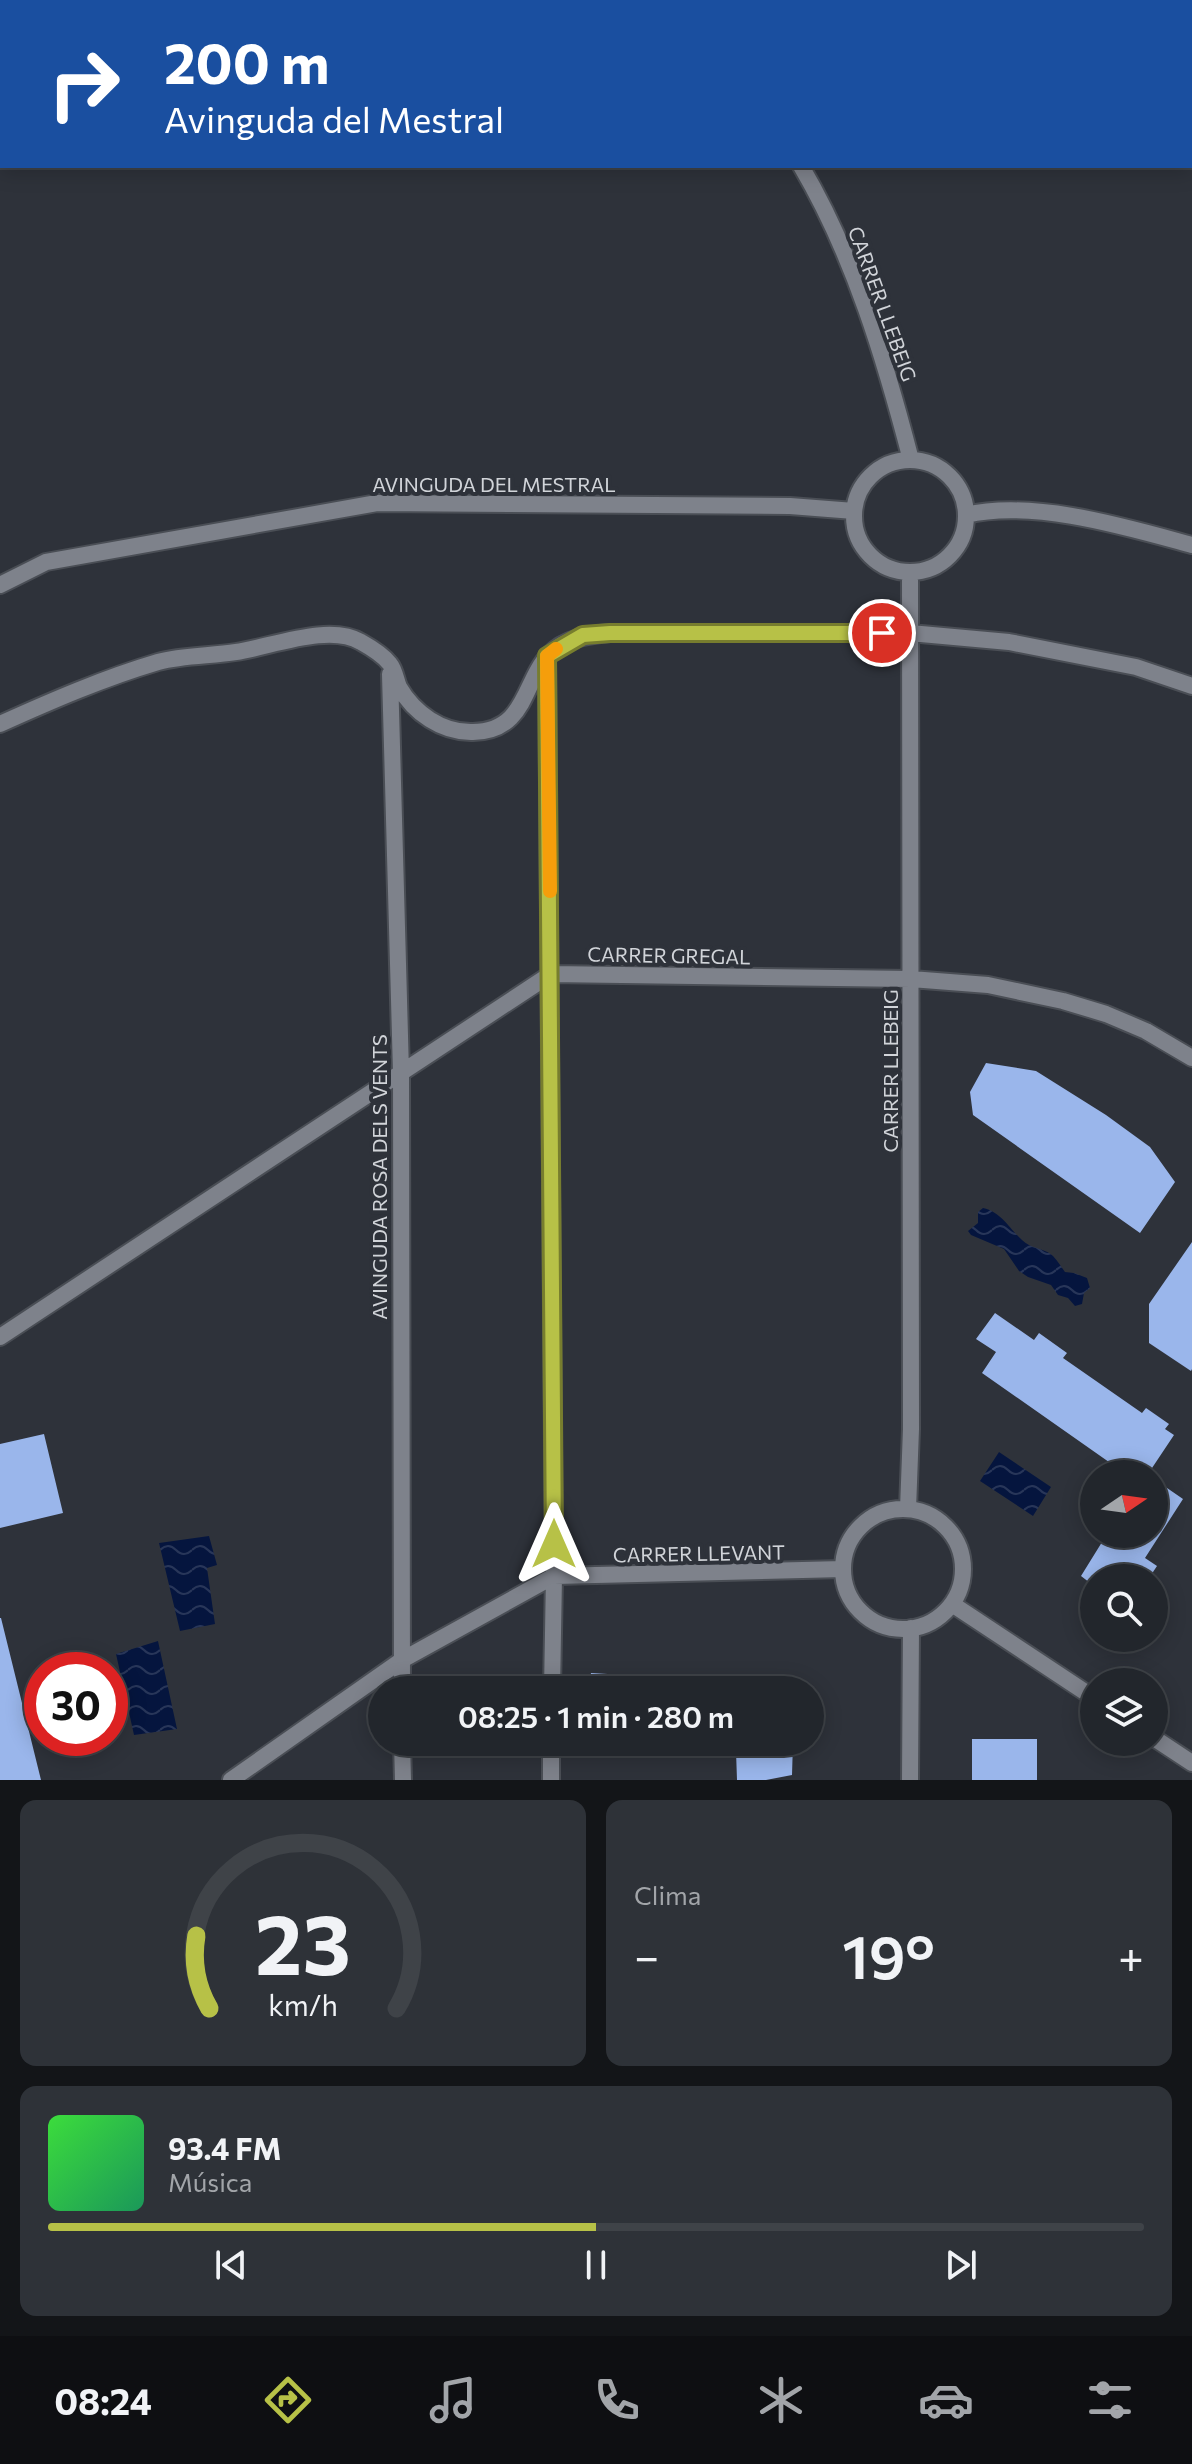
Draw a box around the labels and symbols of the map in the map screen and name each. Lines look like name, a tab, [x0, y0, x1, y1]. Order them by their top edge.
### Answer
street label: CARRER LLEBEIG	[844, 223, 922, 384]
street label: AVINGUDA DEL MESTRAL	[372, 472, 616, 496]
pin	[848, 599, 916, 667]
street label: CARRER GREGAL	[587, 942, 751, 968]
street label: CARRER LLEBEIG	[878, 989, 902, 1153]
street label: AVINGUDA ROSA DELS VENTS	[367, 1034, 391, 1320]
north arrow	[1080, 1460, 1168, 1548]
position arrow	[512, 1502, 596, 1586]
street label: CARRER LLEVANT	[613, 1539, 785, 1567]
speed limit sign: 30	[24, 1652, 128, 1756]

